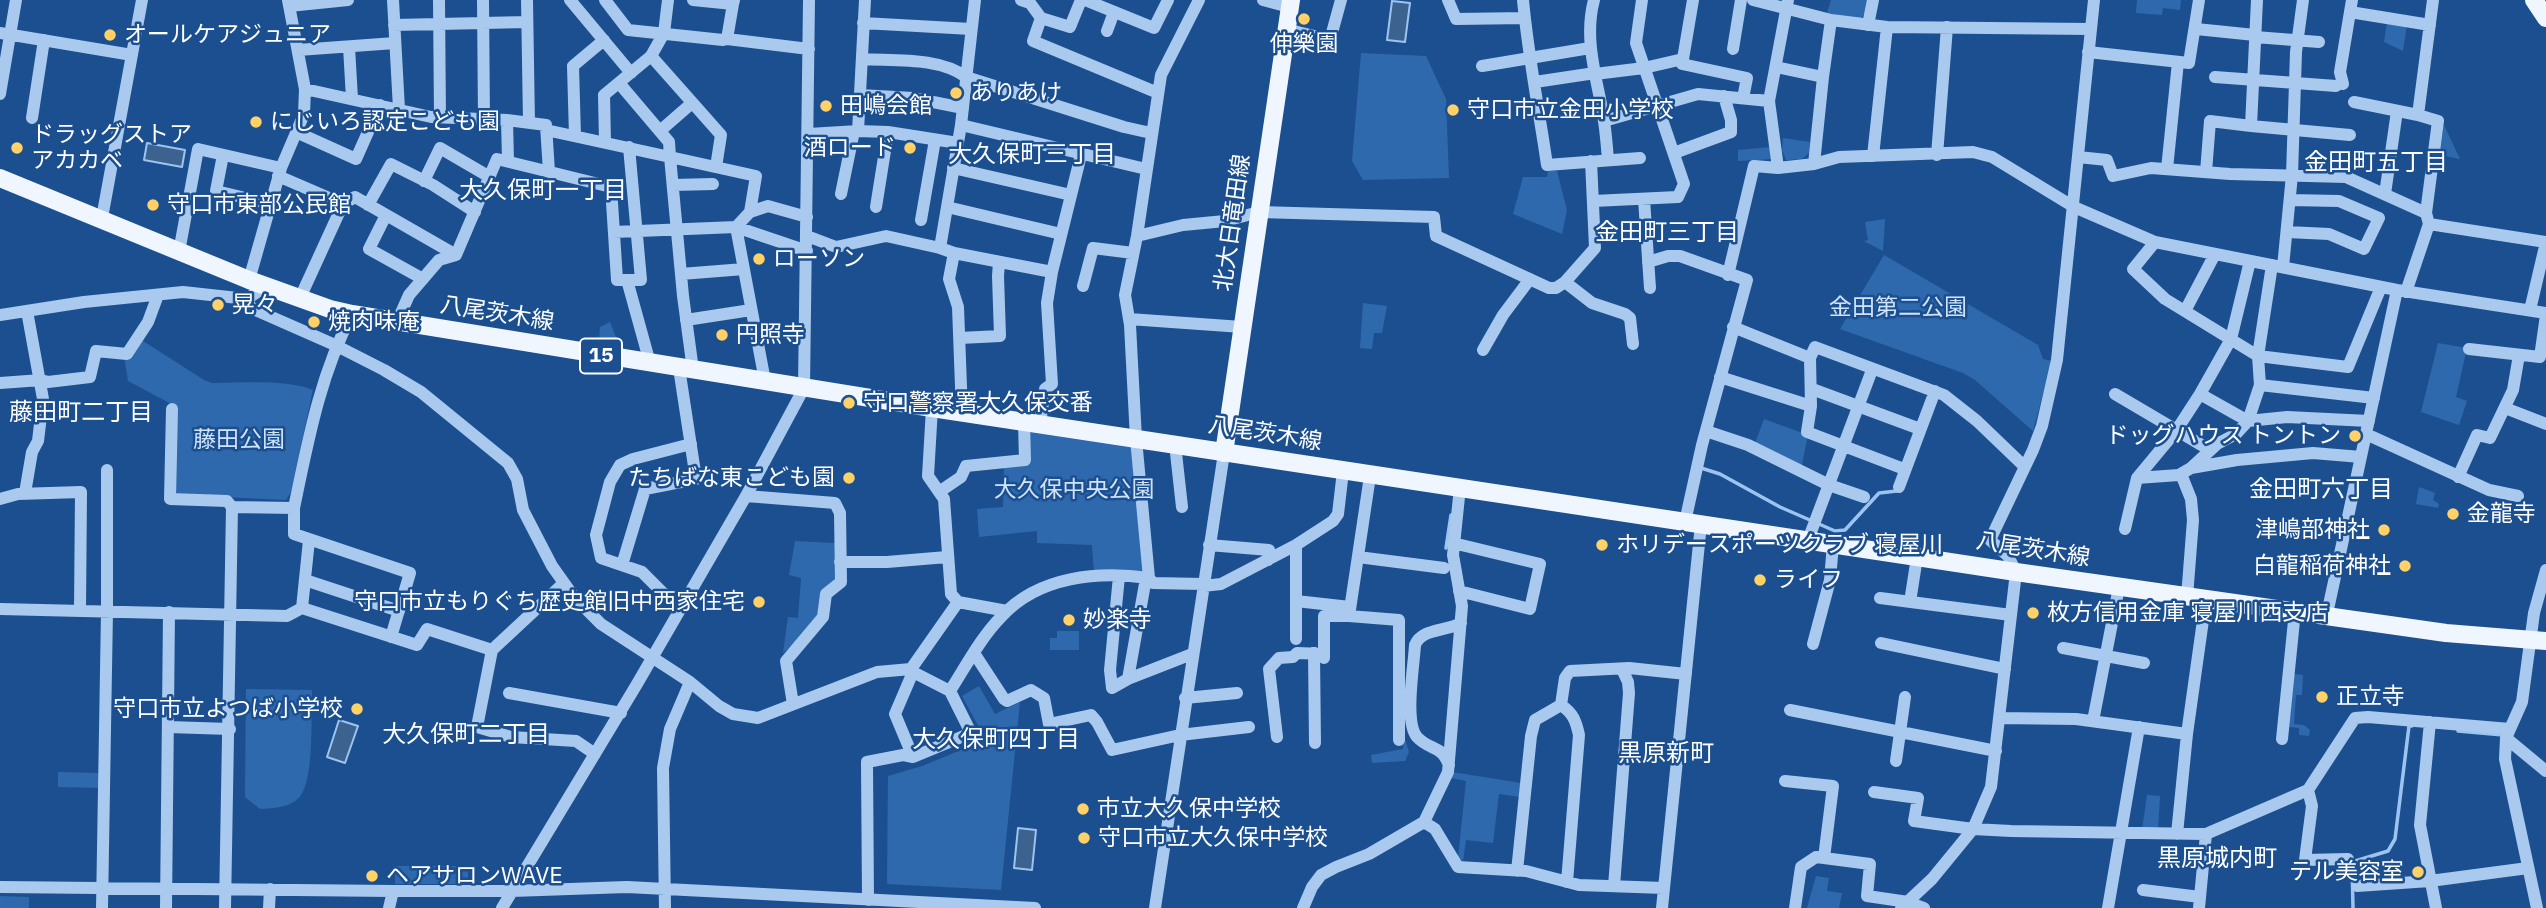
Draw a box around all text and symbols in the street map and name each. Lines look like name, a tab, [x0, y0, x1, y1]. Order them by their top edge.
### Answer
marker: 伸樂園	[1296, 11, 1312, 27]
place label: オールケアジュニア	[124, 21, 331, 49]
marker: オールケアジュニア	[102, 27, 118, 43]
place label: 伸樂園	[1270, 30, 1338, 58]
place label: ありあけ	[970, 79, 1062, 107]
marker: ありあけ	[948, 85, 964, 101]
place label: 田嶋会館	[840, 92, 932, 120]
place label: 守口市立金田小学校	[1467, 96, 1674, 124]
marker: 田嶋会館	[818, 98, 834, 114]
marker: 守口市立金田小学校	[1445, 102, 1461, 118]
place label: にじいろ認定こども園	[270, 108, 500, 136]
marker: にじいろ認定こども園	[248, 114, 264, 130]
place label: ドラッグストア アカカベ	[31, 121, 192, 175]
place label: 酒ロード	[804, 134, 896, 162]
marker: ドラッグストア アカカベ	[9, 140, 25, 156]
marker: 酒ロード	[902, 140, 918, 156]
district label: 大久保町三丁目	[948, 141, 1116, 169]
district label: 金田町五丁目	[2304, 149, 2448, 177]
street label: 北大日竜田線	[1210, 153, 1256, 293]
district label: 大久保町一丁目	[459, 177, 627, 205]
place label: 守口市東部公民館	[167, 191, 351, 219]
marker: 守口市東部公民館	[145, 197, 161, 213]
district label: 金田町三丁目	[1595, 219, 1739, 247]
place label: ローソン	[773, 245, 865, 273]
marker: ローソン	[751, 251, 767, 267]
place label: 晃々	[232, 291, 278, 319]
street label: 八尾茨木線	[438, 291, 556, 337]
park label: 金田第二公園	[1829, 294, 1967, 322]
marker: 晃々	[210, 297, 226, 313]
place label: 焼肉味庵	[328, 308, 420, 336]
marker: 焼肉味庵	[306, 314, 322, 330]
place label: 円照寺	[736, 321, 805, 349]
marker: 円照寺	[714, 327, 730, 343]
road number: 15	[580, 338, 622, 374]
place label: 守口警察署大久保交番	[863, 389, 1093, 417]
marker: 守口警察署大久保交番	[841, 395, 857, 411]
district label: 藤田町二丁目	[9, 399, 153, 427]
street label: 八尾茨木線	[1206, 411, 1324, 457]
place label: ドッグハウス トントン	[2106, 422, 2341, 450]
park label: 藤田公園	[193, 426, 285, 454]
marker: ドッグハウス トントン	[2347, 428, 2363, 444]
place label: たちばな東こども園	[628, 464, 835, 492]
marker: たちばな東こども園	[841, 470, 857, 486]
park label: 大久保中央公園	[994, 476, 1154, 504]
district label: 金田町六丁目	[2249, 476, 2393, 504]
place label: 金龍寺	[2467, 500, 2536, 528]
marker: 金龍寺	[2445, 506, 2461, 522]
place label: 津嶋部神社	[2255, 516, 2370, 544]
marker: 津嶋部神社	[2376, 522, 2392, 538]
street label: 八尾茨木線	[1974, 527, 2092, 573]
place label: ホリデースポーツクラブ 寝屋川	[1616, 531, 1943, 559]
marker: ホリデースポーツクラブ 寝屋川	[1594, 537, 1610, 553]
place label: 白龍稲荷神社	[2253, 552, 2391, 580]
marker: 白龍稲荷神社	[2397, 558, 2413, 574]
place label: ライフ	[1774, 566, 1843, 594]
marker: ライフ	[1752, 572, 1768, 588]
place label: 守口市立もりぐち歴史館旧中西家住宅	[354, 588, 745, 616]
marker: 守口市立もりぐち歴史館旧中西家住宅	[751, 594, 767, 610]
place label: 枚方信用金庫 寝屋川西支店	[2047, 599, 2328, 627]
marker: 枚方信用金庫 寝屋川西支店	[2025, 605, 2041, 621]
place label: 妙楽寺	[1083, 606, 1152, 634]
marker: 妙楽寺	[1061, 612, 1077, 628]
place label: 正立寺	[2336, 683, 2405, 711]
marker: 正立寺	[2314, 689, 2330, 705]
place label: 守口市立よつば小学校	[113, 695, 343, 723]
marker: 守口市立よつば小学校	[349, 701, 365, 717]
district label: 大久保町二丁目	[382, 721, 550, 749]
district label: 大久保町四丁目	[912, 726, 1080, 754]
district label: 黒原新町	[1618, 740, 1714, 768]
place label: 市立大久保中学校	[1097, 795, 1281, 823]
marker: 市立大久保中学校	[1075, 801, 1091, 817]
place label: 守口市立大久保中学校	[1098, 824, 1328, 852]
marker: 守口市立大久保中学校	[1076, 830, 1092, 846]
district label: 黒原城内町	[2157, 845, 2277, 873]
place label: テル美容室	[2289, 858, 2404, 886]
place label: ヘアサロンWAVE	[386, 862, 563, 890]
marker: テル美容室	[2410, 864, 2426, 880]
marker: ヘアサロンWAVE	[364, 868, 380, 884]

